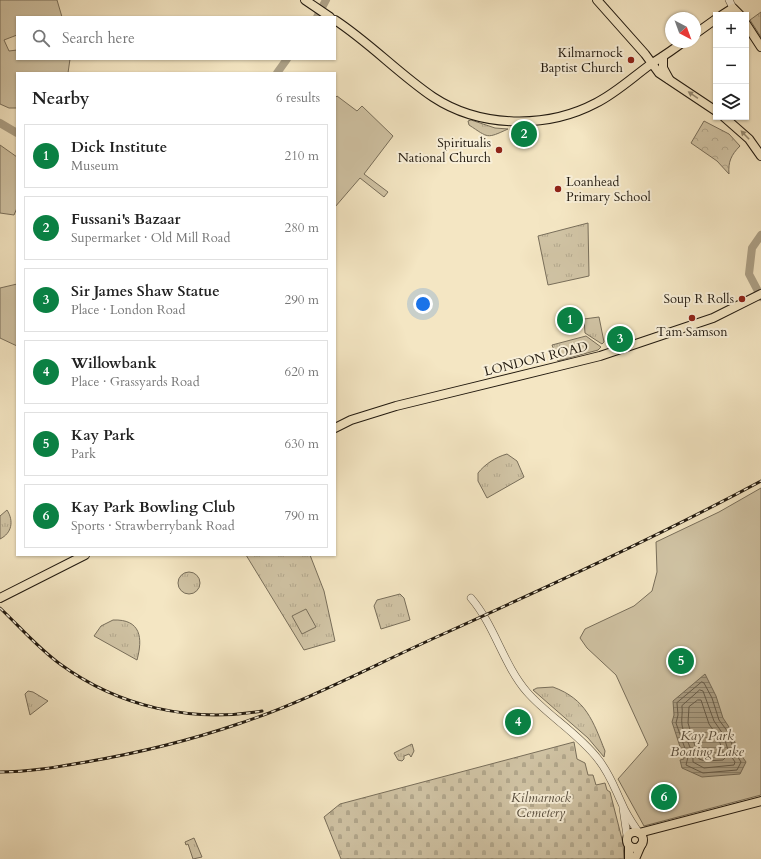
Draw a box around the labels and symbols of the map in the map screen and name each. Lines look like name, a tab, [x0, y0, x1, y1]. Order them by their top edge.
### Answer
north arrow	[665, 12, 701, 48]
place label: Kilmarnock Baptist Church	[540, 44, 623, 77]
marker: Kilmarnock Baptist Church	[626, 55, 636, 65]
one-way arrow	[687, 92, 698, 99]
pin: 2	[511, 119, 537, 149]
one-way arrow	[740, 130, 750, 140]
place label: Spiritualis National Church	[398, 134, 491, 167]
marker: Spiritualis National Church	[494, 145, 504, 155]
place label: Loanhead Primary School	[566, 173, 651, 206]
marker: Loanhead Primary School	[553, 184, 563, 194]
place label: Soup R Rolls	[663, 290, 734, 308]
your location	[413, 294, 433, 314]
marker: Soup R Rolls	[737, 294, 747, 304]
pin: 1	[557, 305, 583, 335]
marker: Tam Samson	[687, 313, 697, 323]
place label: Tam Samson	[656, 323, 728, 341]
pin: 3	[607, 324, 633, 354]
street label: LONDON ROAD	[482, 337, 590, 381]
pin: 5	[668, 646, 694, 676]
pin: 4	[505, 707, 531, 737]
water label: Kay Park Boating Lake	[670, 726, 745, 761]
pin: 6	[651, 782, 677, 812]
park label: Kilmarnock Cemetery	[511, 789, 572, 822]

